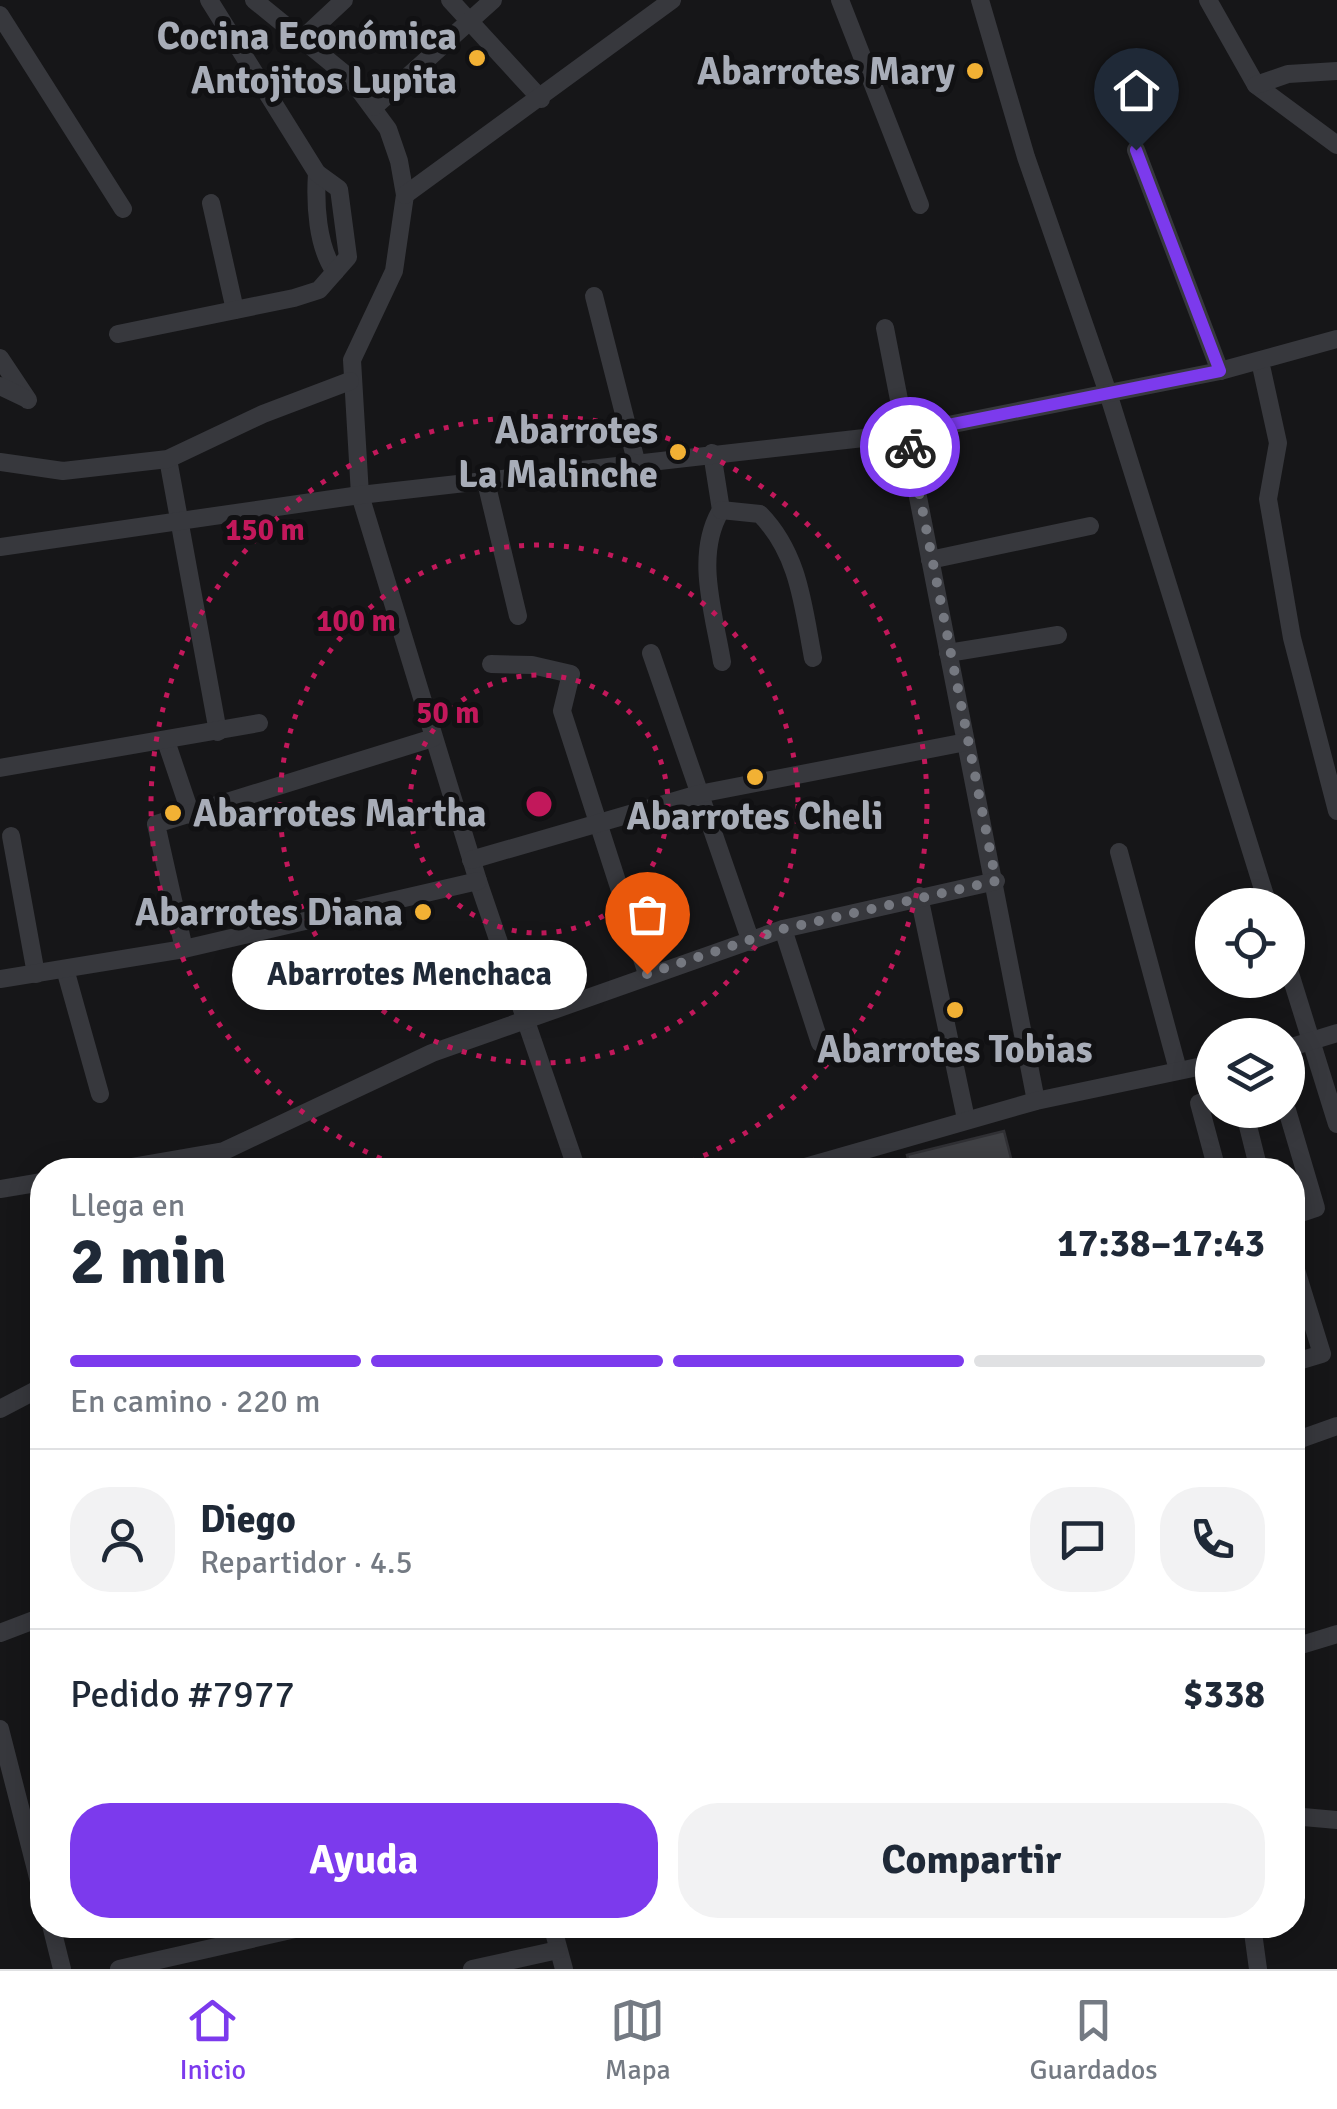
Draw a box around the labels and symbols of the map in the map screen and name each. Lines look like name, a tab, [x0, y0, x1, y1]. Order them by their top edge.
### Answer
place label: Cocina Económica Antojitos Lupita	[157, 13, 457, 104]
marker: Cocina Económica Antojitos Lupita	[466, 47, 488, 69]
place label: Abarrotes Mary	[697, 48, 955, 95]
pin	[1094, 48, 1179, 151]
marker: Abarrotes Mary	[964, 60, 986, 82]
courier	[860, 397, 960, 497]
place label: Abarrotes La Malinche	[458, 407, 658, 498]
marker: Abarrotes La Malinche	[667, 441, 689, 463]
text: 150 m	[225, 512, 305, 549]
text: 100 m	[316, 603, 396, 640]
text: 50 m	[416, 695, 480, 732]
marker: Abarrotes Cheli	[744, 766, 766, 788]
centre of rings	[521, 786, 557, 822]
place label: Abarrotes Martha	[193, 790, 487, 837]
place label: Abarrotes Cheli	[627, 793, 883, 840]
marker: Abarrotes Martha	[162, 802, 184, 824]
pin	[605, 872, 690, 975]
place label: Abarrotes Diana	[135, 889, 403, 936]
marker: Abarrotes Diana	[412, 901, 434, 923]
callout: Abarrotes Menchaca	[232, 939, 587, 1009]
marker: Abarrotes Tobias	[944, 999, 966, 1021]
place label: Abarrotes Tobias	[817, 1026, 1093, 1073]

